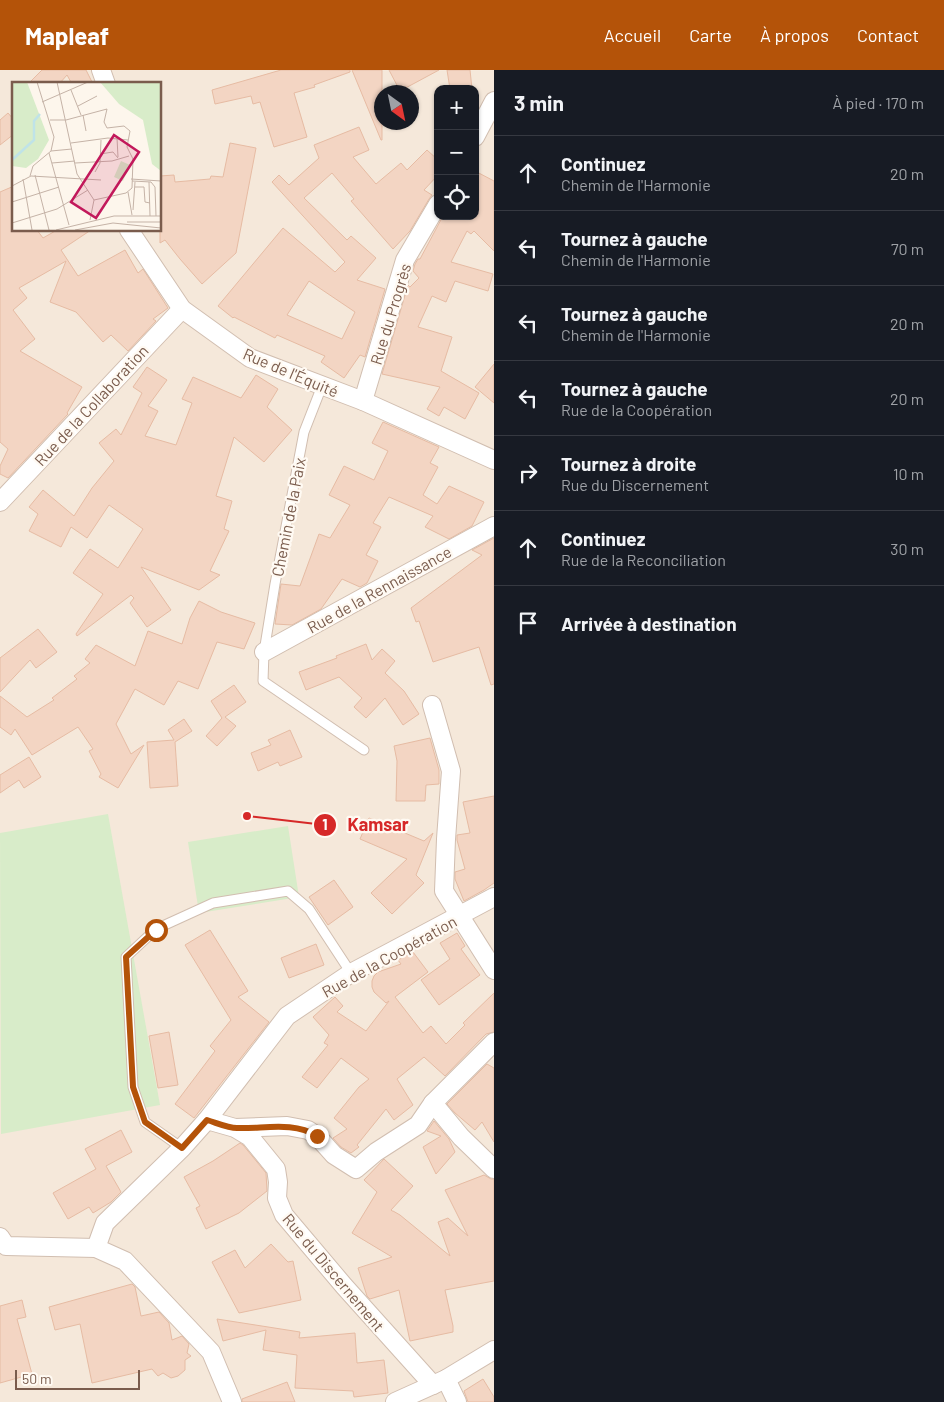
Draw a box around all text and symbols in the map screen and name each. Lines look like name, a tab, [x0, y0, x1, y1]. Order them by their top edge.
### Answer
text: Mapleaf	[25, 21, 109, 50]
text: Accueil	[604, 24, 661, 46]
text: Carte	[689, 24, 732, 46]
text: À propos	[760, 24, 829, 46]
text: Contact	[857, 24, 919, 46]
inset map	[12, 82, 161, 231]
north arrow	[374, 85, 419, 130]
map controls	[434, 85, 479, 220]
button: +	[434, 85, 479, 130]
text: 3 min	[514, 90, 564, 115]
text: À pied · 170 m	[833, 93, 924, 112]
button: −	[434, 130, 479, 175]
text: Continuez	[561, 152, 645, 175]
icon: ahead	[514, 159, 542, 187]
text: 20 m	[890, 164, 924, 183]
button: locate	[434, 175, 479, 220]
text: Chemin de l'Harmonie	[561, 175, 711, 194]
text: Tournez à gauche	[561, 227, 708, 250]
icon: left	[514, 234, 542, 262]
text: 70 m	[891, 239, 924, 258]
text: Chemin de l'Harmonie	[561, 250, 711, 269]
street label: Rue du Progrès	[366, 261, 414, 367]
text: Tournez à gauche	[561, 302, 708, 325]
icon: left	[514, 309, 542, 337]
text: 20 m	[890, 314, 924, 333]
text: Chemin de l'Harmonie	[561, 325, 711, 344]
street label: Rue de la Collaboration	[30, 341, 152, 469]
street label: Rue de l'Équité	[241, 343, 341, 401]
text: Tournez à gauche	[561, 377, 708, 400]
icon: left	[514, 384, 542, 412]
text: 20 m	[890, 389, 924, 408]
text: Rue de la Coopération	[561, 400, 712, 419]
text: Tournez à droite	[561, 452, 697, 475]
street label: Chemin de la Paix	[267, 456, 309, 578]
icon: right	[514, 459, 542, 487]
text: 10 m	[893, 464, 924, 483]
text: Rue du Discernement	[561, 475, 709, 494]
text: Continuez	[561, 527, 645, 550]
icon: ahead	[514, 534, 542, 562]
text: 30 m	[890, 539, 924, 558]
street label: Rue de la Rennaissance	[304, 541, 454, 637]
text: Rue de la Reconciliation	[561, 550, 726, 569]
icon: arrive	[514, 609, 542, 637]
text: Arrivée à destination	[561, 612, 737, 635]
callout: Kamsar	[312, 808, 418, 841]
text: Kamsar	[347, 813, 409, 835]
text: 1	[322, 815, 328, 833]
street label: Rue de la Coopération	[318, 911, 460, 1001]
route start	[145, 919, 168, 942]
route end	[306, 1125, 329, 1148]
street label: Rue du Discernement	[279, 1209, 389, 1335]
scale bar	[15, 1367, 140, 1390]
text: 50 m	[22, 1370, 51, 1387]

